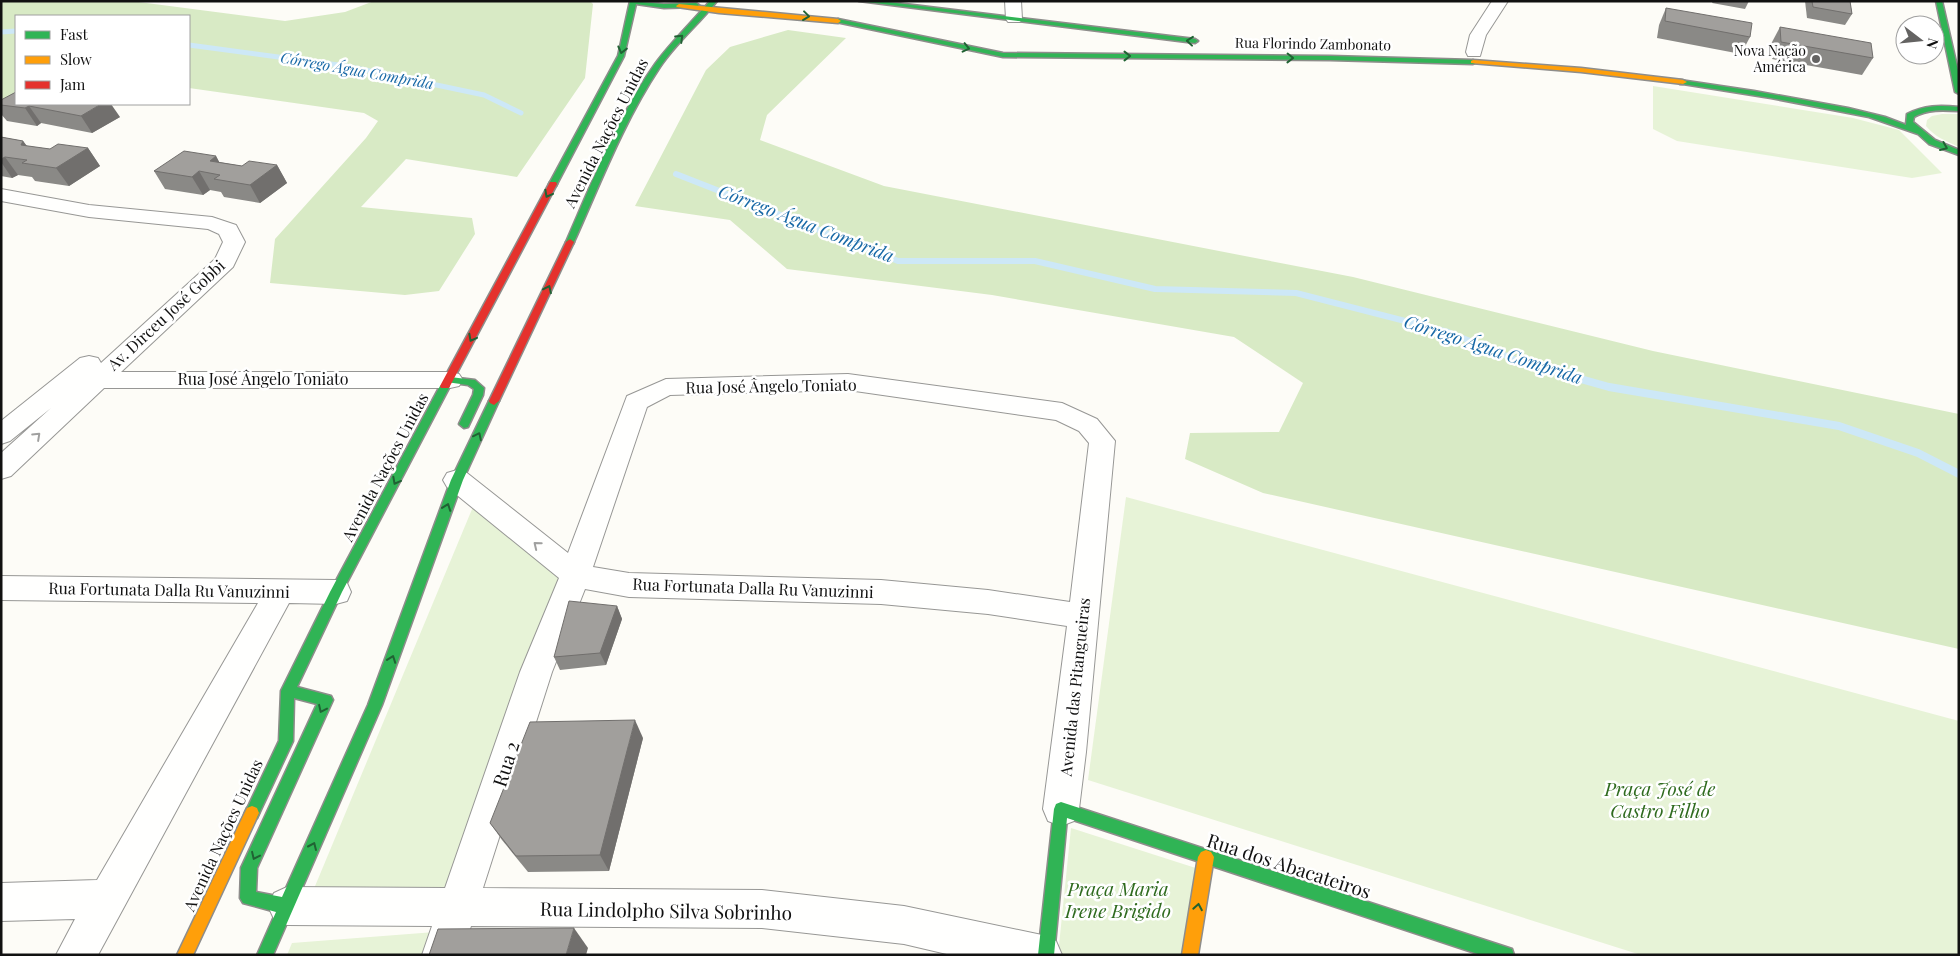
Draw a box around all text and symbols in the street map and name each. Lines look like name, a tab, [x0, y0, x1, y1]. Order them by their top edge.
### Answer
one-way arrow	[803, 10, 811, 21]
legend	[15, 15, 190, 105]
north arrow	[1895, 15, 1945, 65]
text: Fast	[60, 24, 89, 44]
street label: Rua Florindo Zambonato	[1235, 33, 1392, 54]
one-way arrow	[674, 35, 683, 44]
one-way arrow	[1186, 36, 1194, 47]
text: N	[1922, 36, 1944, 51]
place label: Nova Nação América	[1734, 41, 1806, 76]
one-way arrow	[961, 42, 970, 53]
one-way arrow	[617, 45, 628, 54]
water label: Córrego Água Comprida	[279, 47, 435, 93]
text: Slow	[60, 49, 92, 69]
one-way arrow	[1124, 51, 1132, 61]
one-way arrow	[1286, 53, 1294, 63]
marker: Nova Nação América	[1810, 53, 1822, 65]
street label: Avenida Nações Unidas	[558, 54, 652, 212]
text: Jam	[59, 74, 86, 94]
one-way arrow	[1939, 141, 1948, 152]
water label: Córrego Água Comprida	[715, 179, 898, 268]
one-way arrow	[544, 189, 554, 198]
street label: Av. Dirceu José Gobbi	[102, 255, 229, 375]
one-way arrow	[541, 285, 552, 294]
water label: Córrego Água Comprida	[1401, 309, 1586, 389]
one-way arrow	[468, 332, 478, 341]
street label: Rua José Ângelo Toniato	[177, 368, 349, 389]
street label: Rua José Ângelo Toniato	[685, 374, 857, 397]
street label: Avenida Nações Unidas	[336, 389, 433, 546]
one-way arrow	[472, 432, 482, 441]
one-way arrow	[31, 433, 40, 442]
one-way arrow	[392, 476, 402, 485]
one-way arrow	[441, 503, 451, 511]
one-way arrow	[534, 542, 543, 550]
street label: Rua Fortunata Dalla Ru Vanuzinni	[632, 573, 874, 602]
street label: Rua Fortunata Dalla Ru Vanuzinni	[48, 577, 290, 602]
street label: Avenida das Pitangueiras	[1055, 597, 1094, 778]
one-way arrow	[386, 656, 396, 664]
one-way arrow	[318, 704, 329, 713]
street label: Rua 2	[486, 738, 525, 790]
street label: Avenida Nações Unidas	[178, 755, 267, 915]
park label: Praça José de Castro Filho	[1604, 775, 1715, 823]
street label: Rua dos Abacateiros	[1204, 826, 1375, 904]
one-way arrow	[307, 842, 317, 851]
one-way arrow	[250, 851, 261, 860]
park label: Praça Maria Irene Brigido	[1064, 875, 1171, 923]
street label: Rua Lindolpho Silva Sobrinho	[540, 895, 792, 925]
one-way arrow	[1192, 902, 1202, 911]

